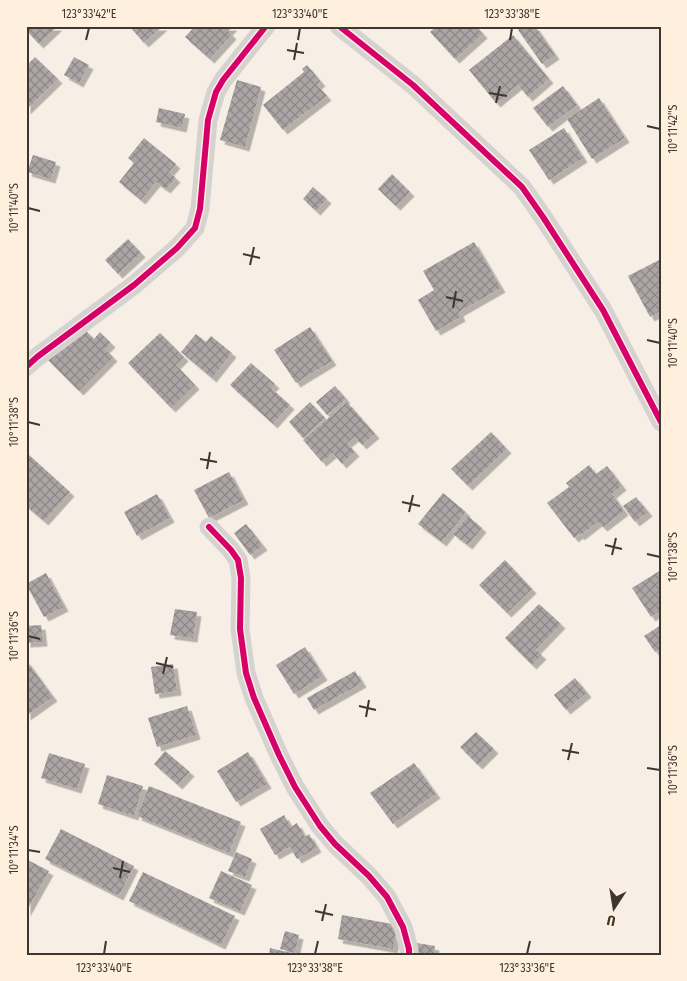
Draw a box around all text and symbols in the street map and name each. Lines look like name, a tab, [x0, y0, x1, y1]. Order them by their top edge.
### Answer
text: 123°33'42"E	[62, 7, 117, 21]
text: 123°33'40"E	[272, 7, 328, 21]
text: 123°33'38"E	[484, 7, 540, 21]
text: 10°11'42"S	[666, 104, 680, 154]
text: 10°11'40"S	[7, 183, 21, 233]
text: 10°11'40"S	[666, 318, 680, 368]
text: 10°11'38"S	[7, 397, 21, 447]
text: 10°11'38"S	[666, 532, 680, 582]
text: 10°11'36"S	[7, 611, 21, 661]
text: 10°11'36"S	[666, 745, 680, 795]
text: 10°11'34"S	[7, 825, 21, 875]
north arrow	[590, 884, 640, 934]
text: U	[606, 911, 617, 929]
text: 123°33'40"E	[76, 961, 132, 975]
text: 123°33'38"E	[287, 961, 343, 975]
text: 123°33'36"E	[499, 961, 555, 975]

